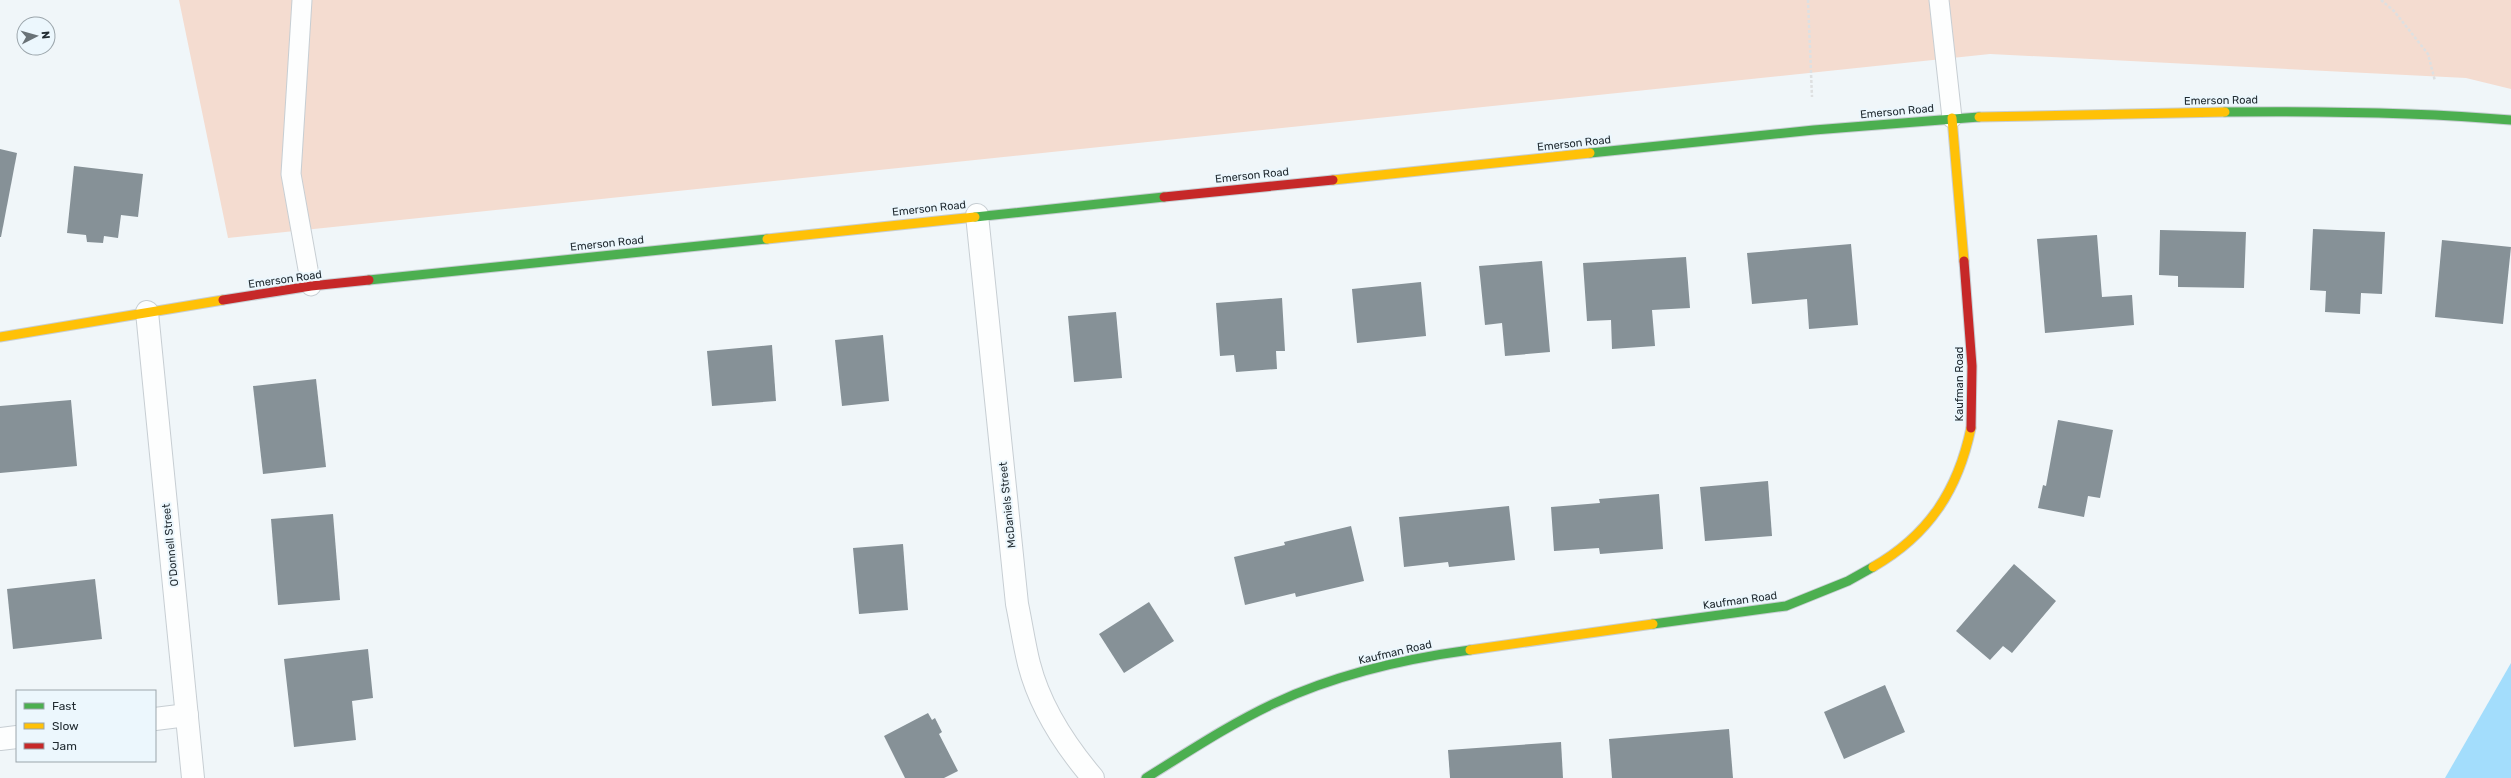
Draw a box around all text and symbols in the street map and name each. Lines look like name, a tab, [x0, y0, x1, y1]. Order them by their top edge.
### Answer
north arrow	[16, 16, 56, 56]
text: N	[39, 30, 52, 40]
street label: Emerson Road	[2184, 93, 2258, 108]
street label: Emerson Road	[1860, 102, 1935, 121]
street label: Emerson Road	[1537, 133, 1612, 154]
street label: Emerson Road	[1215, 165, 1290, 186]
street label: Emerson Road	[892, 198, 967, 219]
street label: Emerson Road	[570, 233, 645, 254]
street label: Emerson Road	[247, 268, 323, 291]
street label: Kaufman Road	[1953, 347, 1966, 421]
street label: McDaniels Street	[996, 460, 1018, 549]
street label: O'Donnell Street	[160, 502, 181, 587]
street label: Kaufman Road	[1702, 589, 1778, 612]
street label: Kaufman Road	[1357, 638, 1433, 667]
legend	[16, 690, 156, 762]
text: Fast	[52, 699, 76, 713]
text: Slow	[52, 719, 79, 733]
text: Jam	[52, 739, 77, 753]

